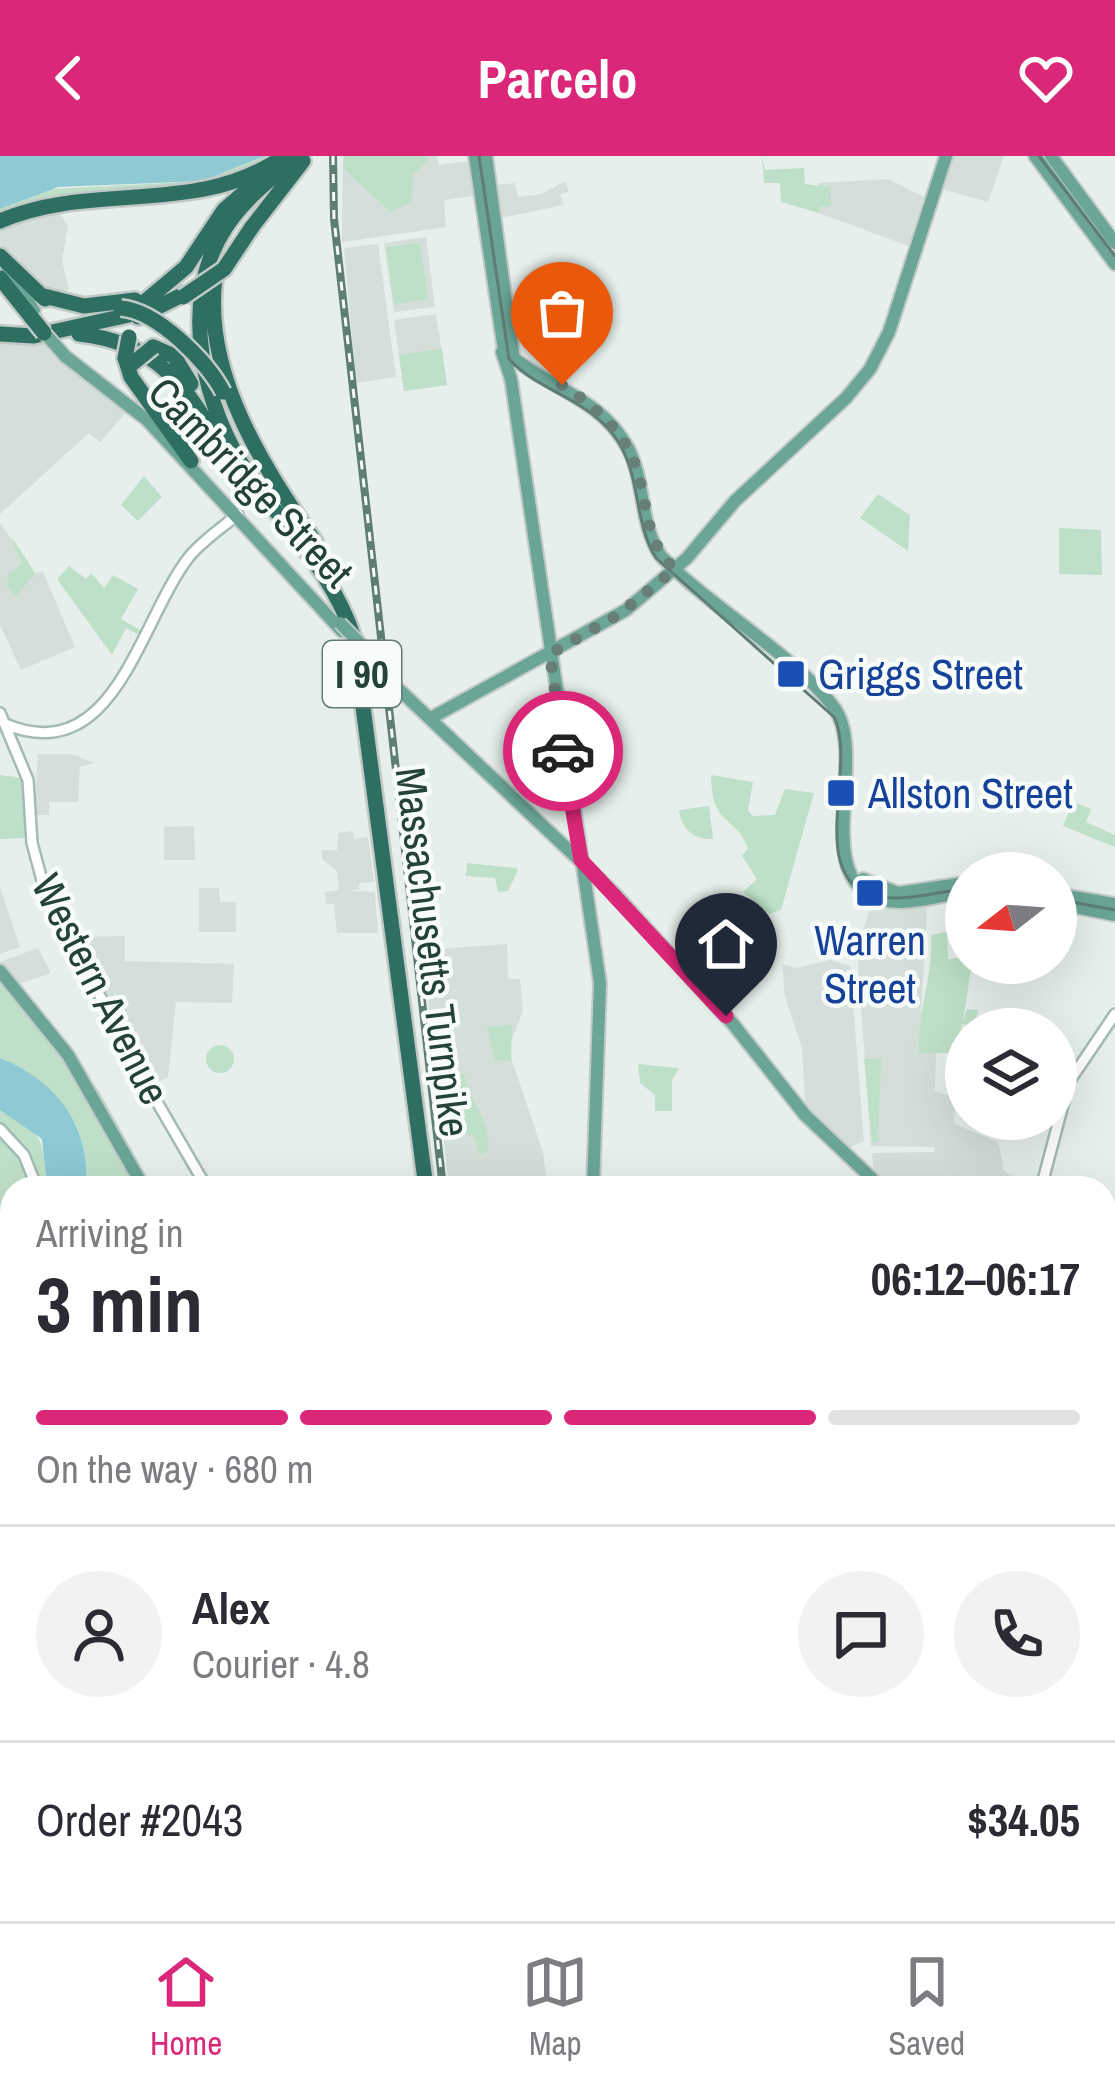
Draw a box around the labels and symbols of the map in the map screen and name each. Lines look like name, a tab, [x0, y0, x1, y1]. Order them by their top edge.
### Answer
pin	[511, 262, 613, 385]
street label: Cambridge Street	[136, 365, 366, 599]
road number: I 90	[323, 641, 401, 707]
place label: Griggs Street	[818, 646, 1023, 702]
marker: Griggs Street	[775, 658, 807, 690]
courier	[503, 691, 623, 811]
street label: Massachusetts Turnpike	[383, 764, 483, 1140]
place label: Allston Street	[867, 765, 1073, 821]
marker: Allston Street	[825, 777, 857, 809]
north arrow	[945, 852, 1077, 984]
street label: Western Avenue	[19, 864, 183, 1114]
marker: Warren Street	[854, 877, 886, 909]
pin	[675, 893, 777, 1016]
place label: Warren Street	[814, 912, 926, 1016]

